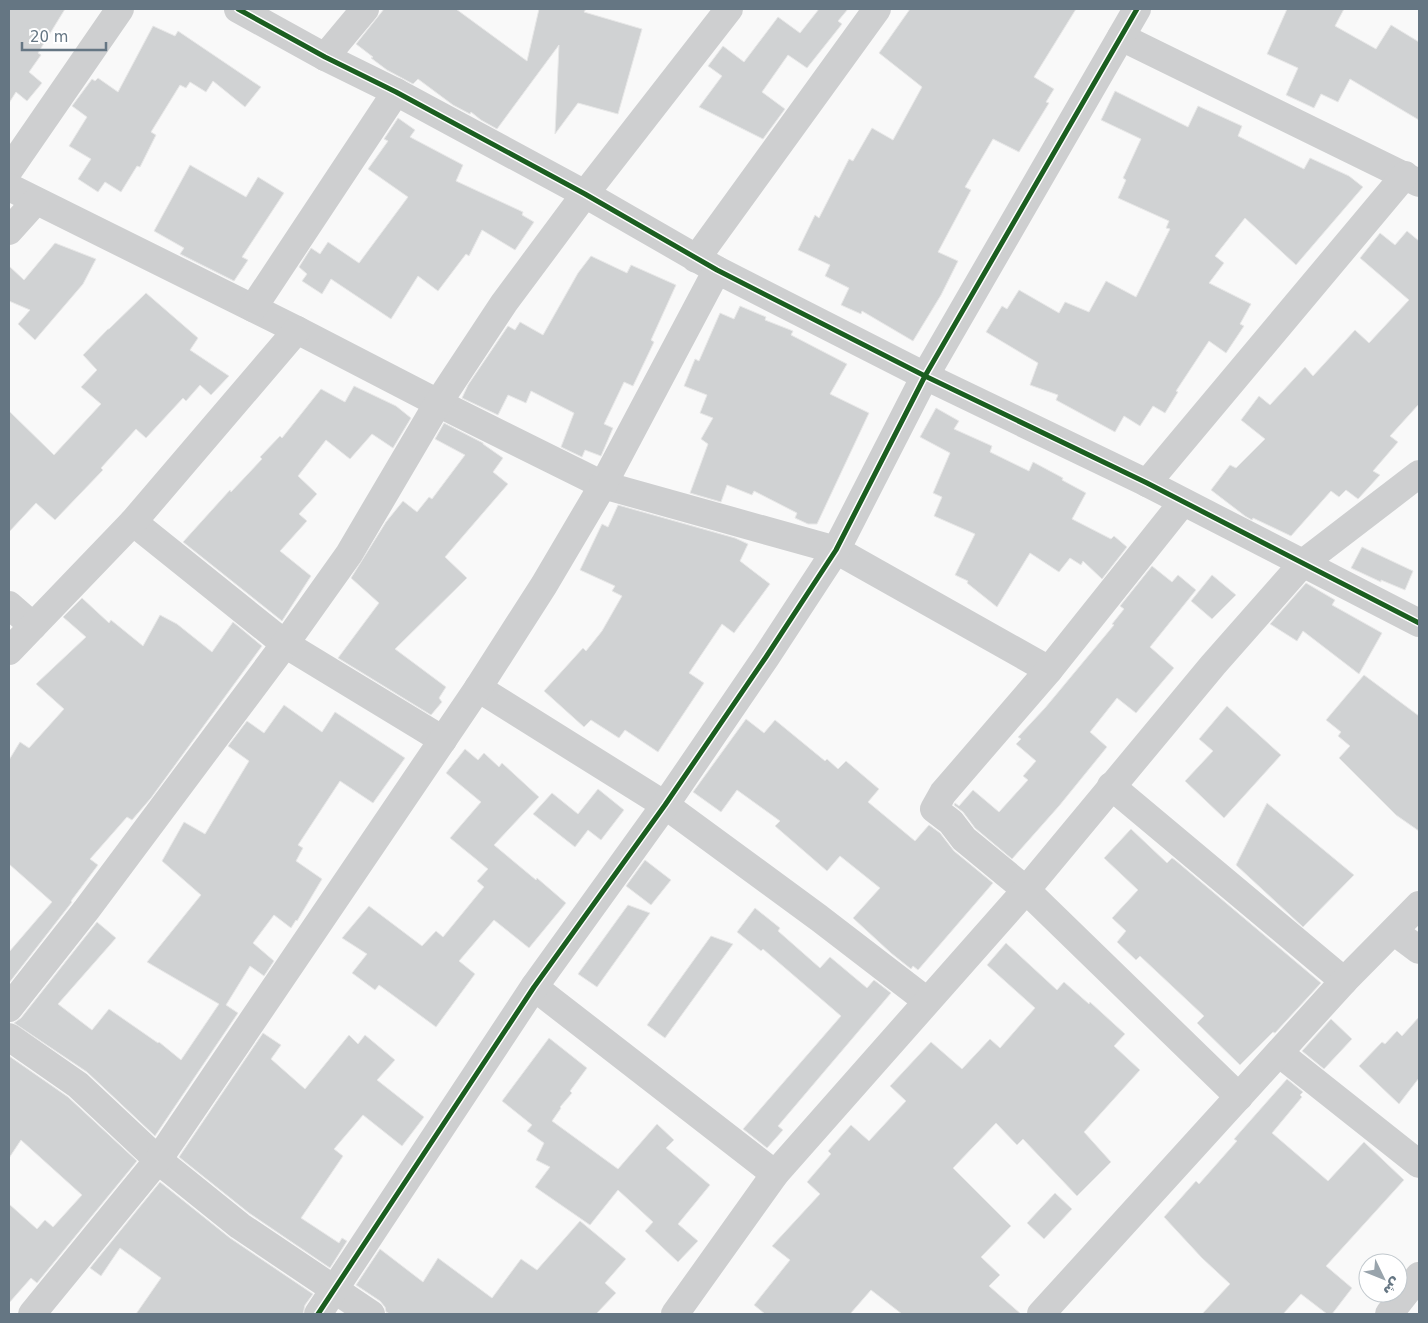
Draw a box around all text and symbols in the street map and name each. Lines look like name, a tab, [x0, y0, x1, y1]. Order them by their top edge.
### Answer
scale bar	[22, 20, 106, 52]
text: 20 m	[30, 28, 68, 46]
north arrow	[1358, 1253, 1408, 1303]
text: ش	[1380, 1274, 1405, 1299]

